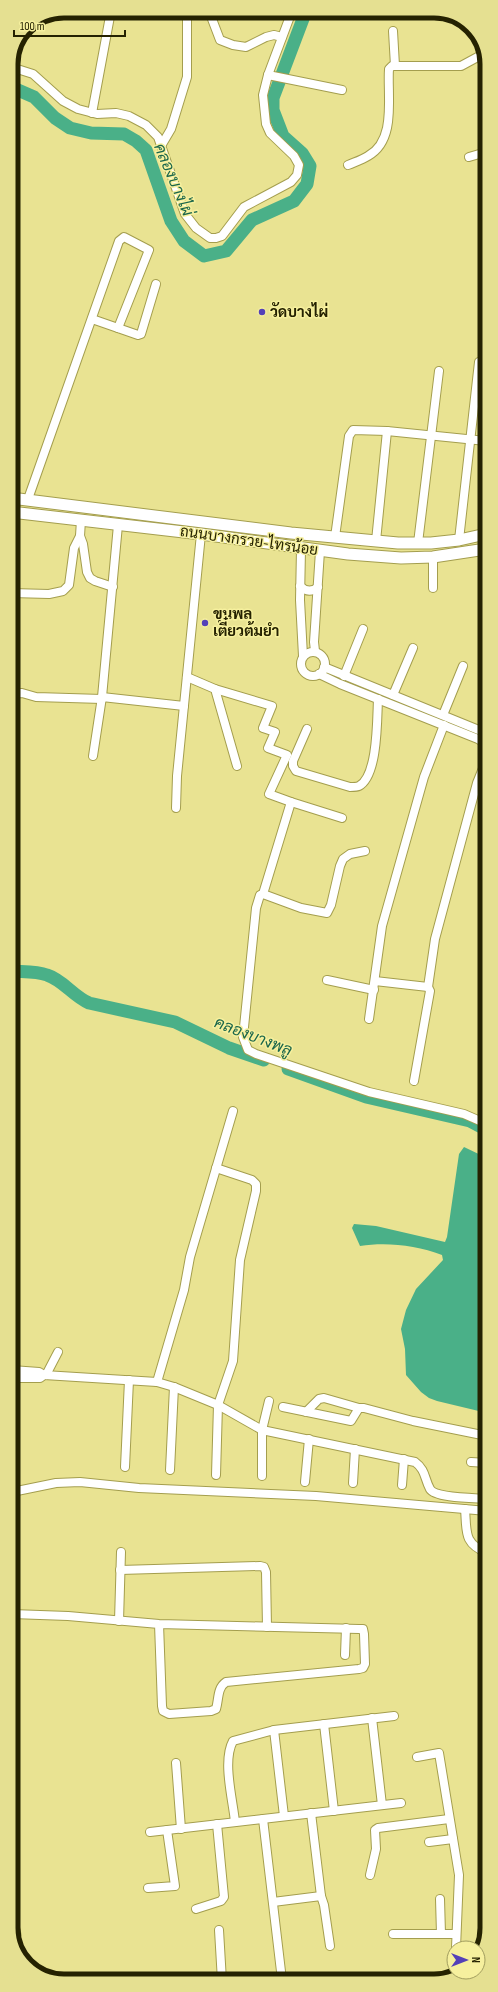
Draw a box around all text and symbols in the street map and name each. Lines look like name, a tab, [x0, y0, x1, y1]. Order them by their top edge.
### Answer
scale bar	[14, 12, 125, 38]
text: 100 m	[20, 19, 45, 34]
water label: คลองบางไผ่	[149, 140, 200, 220]
place label: วัดบางไผ่	[270, 302, 328, 322]
marker: วัดบางไผ่	[257, 307, 267, 317]
street label: ถนนบางกรวย-ไทรน้อย	[179, 521, 319, 560]
place label: ขุนพล เตี๋ยวต้มยำ	[213, 605, 279, 641]
marker: ขุนพล เตี๋ยวต้มยำ	[200, 618, 210, 628]
water label: คลองบางพลู	[211, 1013, 295, 1061]
north arrow	[446, 1940, 486, 1980]
text: N	[469, 1957, 482, 1963]

